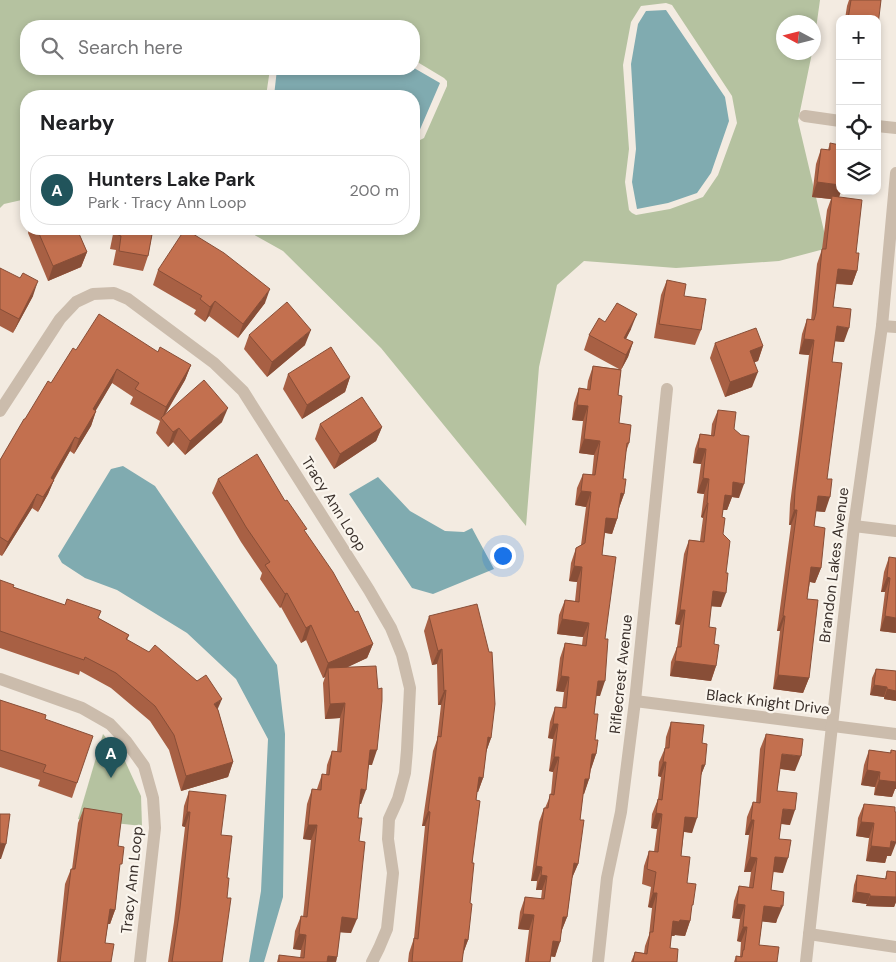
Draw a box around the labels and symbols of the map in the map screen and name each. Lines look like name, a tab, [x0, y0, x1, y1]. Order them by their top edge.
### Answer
north arrow	[776, 15, 821, 60]
street label: Tracy Ann Loop	[297, 453, 371, 555]
street label: Brandon Lakes Avenue	[815, 486, 853, 644]
your location	[490, 543, 516, 569]
street label: Riflecrest Avenue	[605, 613, 637, 735]
street label: Black Knight Drive	[705, 685, 831, 719]
pin: A	[95, 737, 127, 778]
street label: Tracy Ann Loop	[116, 825, 148, 935]

